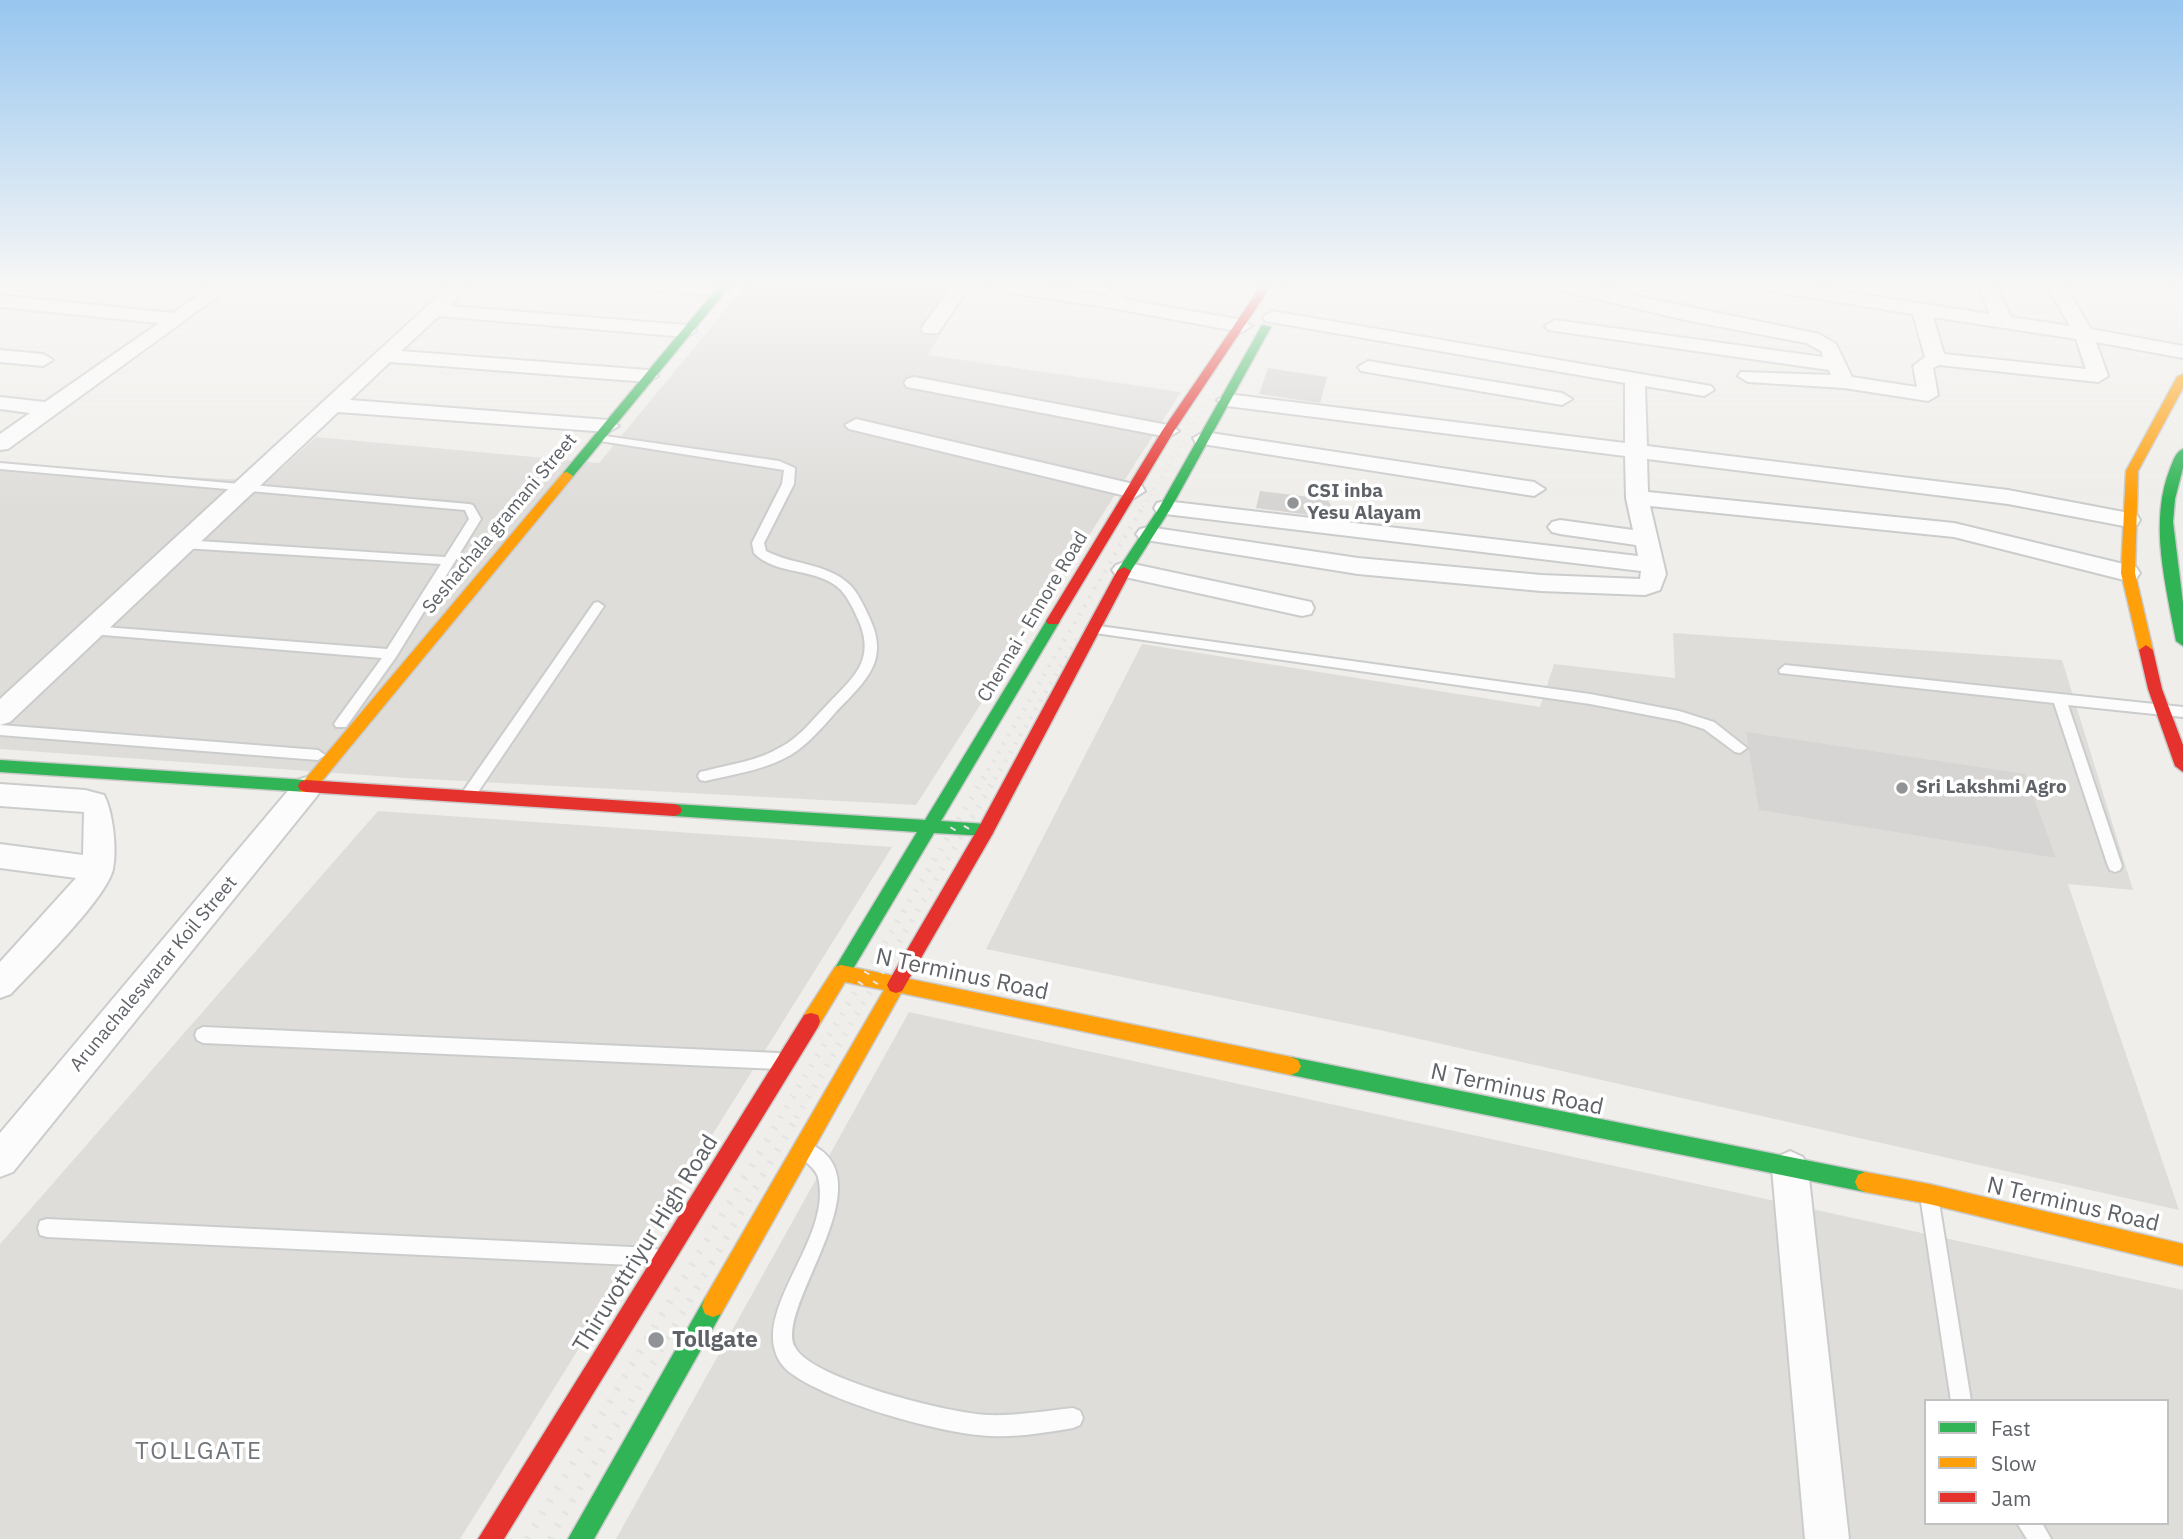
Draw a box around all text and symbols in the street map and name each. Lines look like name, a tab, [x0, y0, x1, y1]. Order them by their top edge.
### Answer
street label: Seshachala gramani Street	[418, 429, 582, 619]
place label: CSI inba Yesu Alayam	[1307, 481, 1421, 525]
marker: CSI inba Yesu Alayam	[1285, 495, 1301, 511]
street label: Chennai - Ennore Road	[973, 528, 1093, 706]
place label: Sri Lakshmi Agro	[1916, 777, 2067, 799]
marker: Sri Lakshmi Agro	[1894, 780, 1910, 796]
street label: Arunachaleswarar Koil Street	[66, 872, 242, 1076]
street label: N Terminus Road	[873, 943, 1051, 1007]
street label: N Terminus Road	[1428, 1058, 1606, 1122]
street label: Thiruvottriyur High Road	[568, 1130, 724, 1358]
street label: N Terminus Road	[1984, 1172, 2162, 1238]
place label: Tollgate	[672, 1326, 758, 1354]
marker: Tollgate	[646, 1330, 666, 1350]
legend	[1924, 1399, 2169, 1525]
text: Fast	[1991, 1414, 2031, 1442]
district label: TOLLGATE	[136, 1438, 262, 1466]
text: Slow	[1991, 1449, 2037, 1477]
text: Jam	[1991, 1484, 2031, 1512]

